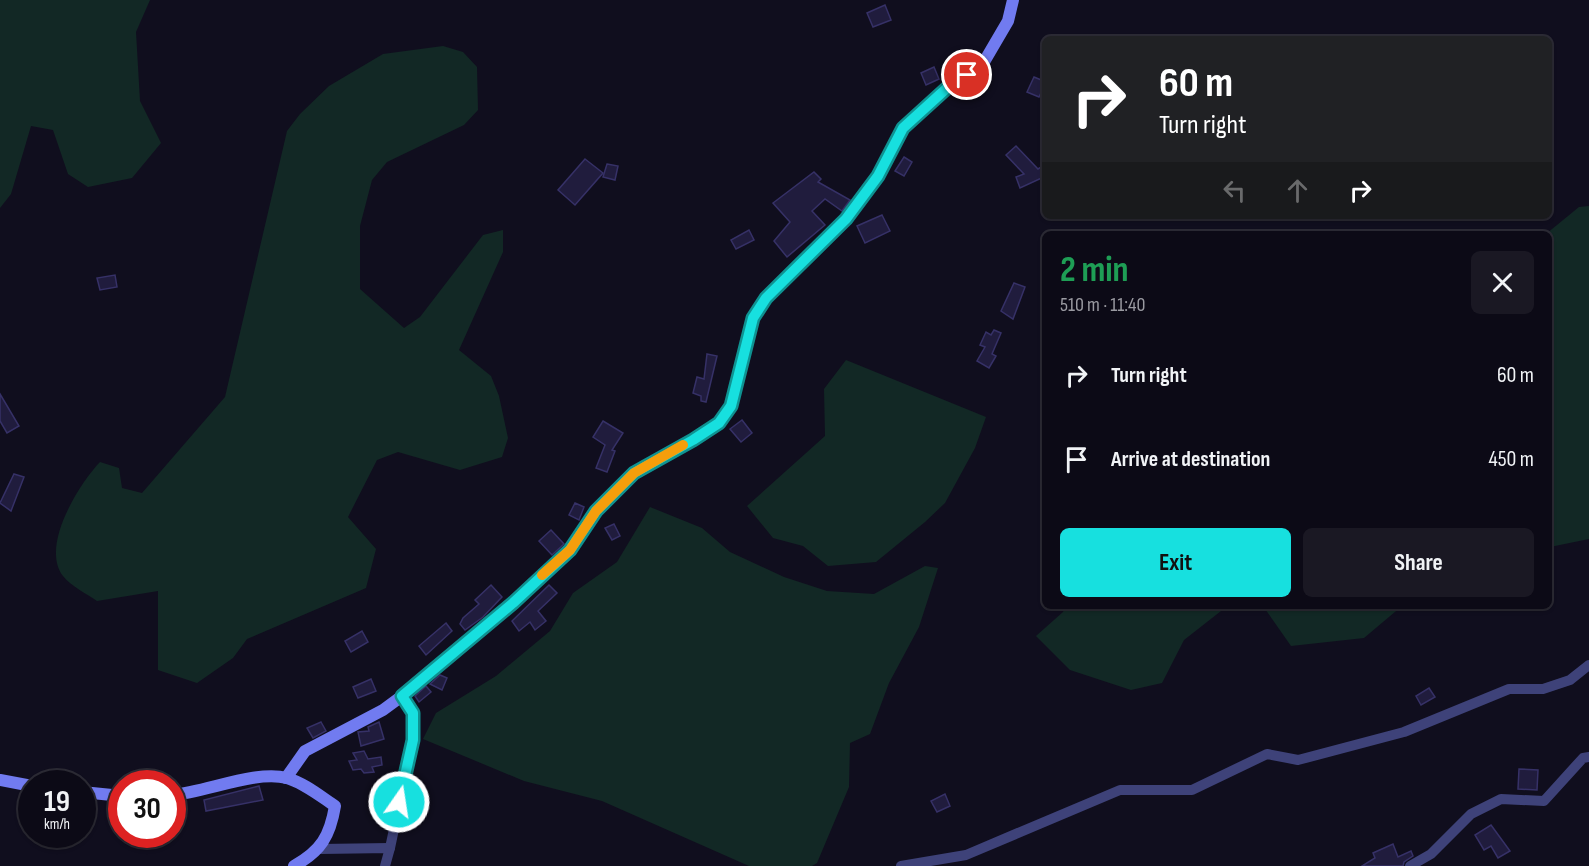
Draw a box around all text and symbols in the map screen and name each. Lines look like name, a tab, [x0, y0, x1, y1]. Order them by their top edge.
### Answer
pin	[941, 49, 992, 100]
icon: arrive	[950, 58, 983, 91]
text: 60 m	[1159, 58, 1233, 109]
icon: right	[1060, 60, 1138, 138]
text: Turn right	[1159, 109, 1246, 141]
icon: left	[1218, 174, 1251, 207]
icon: ahead	[1281, 174, 1314, 207]
icon: right	[1344, 174, 1377, 207]
text: 2 min	[1060, 249, 1129, 292]
button: close	[1471, 251, 1534, 314]
text: 510 m · 11:40	[1060, 293, 1145, 317]
icon: right	[1060, 359, 1093, 392]
text: Turn right	[1111, 362, 1187, 389]
text: 60 m	[1497, 362, 1534, 389]
icon: arrive	[1060, 443, 1093, 476]
text: Arrive at destination	[1111, 446, 1270, 473]
text: 450 m	[1488, 446, 1534, 473]
button: Exit	[1060, 528, 1291, 597]
button: Share	[1303, 528, 1534, 597]
speed limit sign: 30	[108, 770, 186, 848]
position arrow	[367, 770, 431, 834]
text: 19	[44, 784, 70, 820]
text: km/h	[44, 815, 70, 834]

